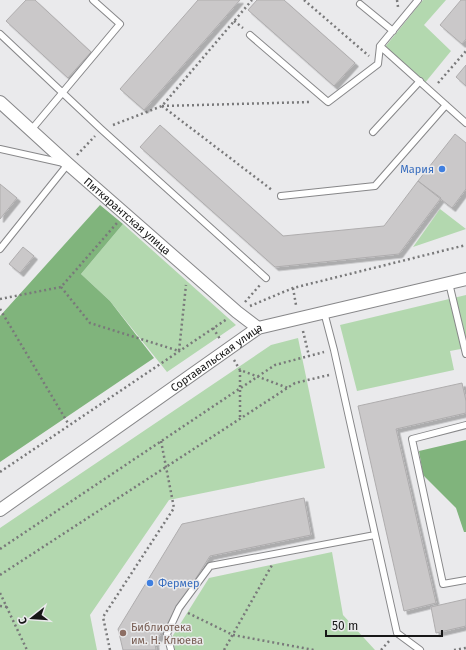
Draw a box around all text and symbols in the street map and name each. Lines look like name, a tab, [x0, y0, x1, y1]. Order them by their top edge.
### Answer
place label: Мария	[400, 163, 434, 176]
marker: Мария	[437, 164, 447, 174]
street label: Питкярантская улица	[81, 175, 173, 257]
street label: Сортавальская улица	[168, 321, 264, 394]
place label: Фермер	[158, 577, 199, 590]
marker: Фермер	[145, 578, 155, 588]
north arrow	[12, 598, 52, 638]
scale bar	[326, 612, 442, 638]
text: С	[16, 615, 30, 626]
text: 50 m	[332, 619, 358, 633]
place label: Библиотека им. Н. Клюева	[131, 621, 203, 647]
marker: Библиотека им. Н. Клюева	[118, 628, 128, 638]

